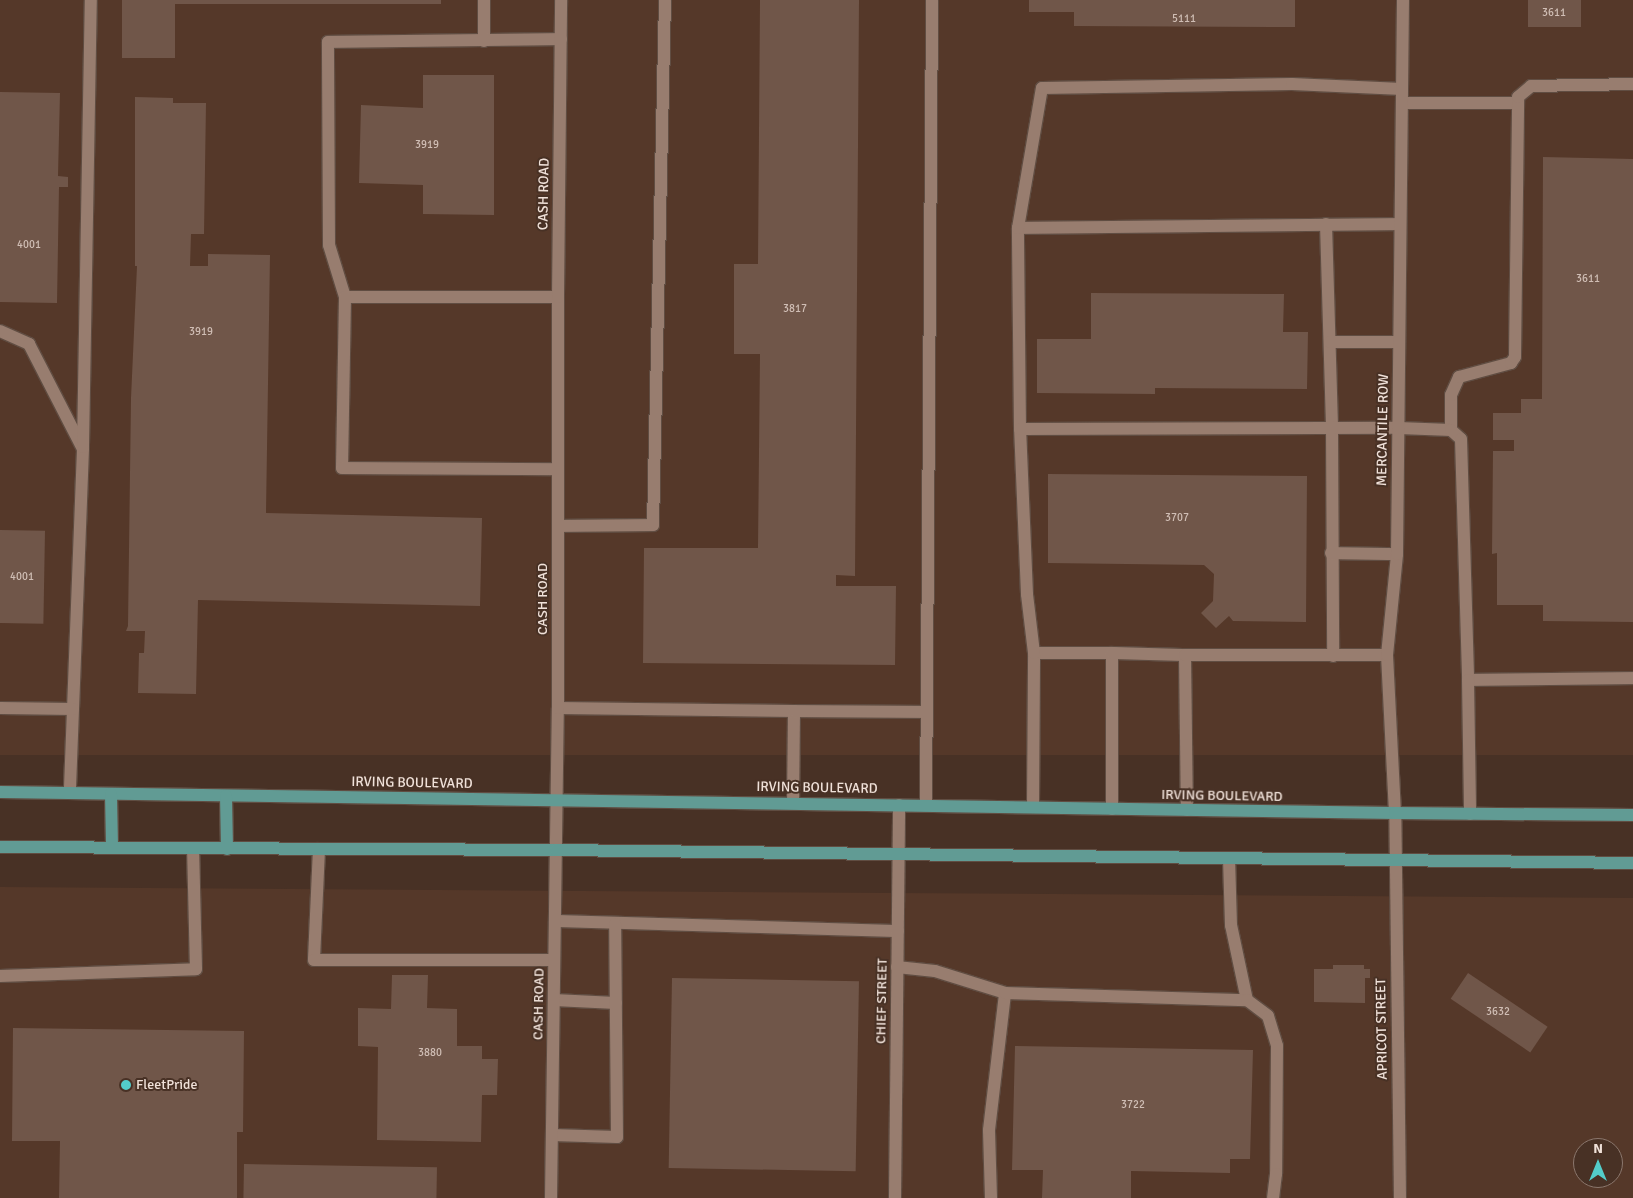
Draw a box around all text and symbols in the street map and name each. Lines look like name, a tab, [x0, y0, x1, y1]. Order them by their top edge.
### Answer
house number: 3611	[1542, 6, 1566, 20]
house number: 5111	[1172, 12, 1196, 26]
house number: 3919	[415, 138, 439, 152]
street label: CASH ROAD	[535, 158, 553, 230]
house number: 4001	[17, 238, 41, 252]
house number: 3611	[1576, 272, 1600, 286]
house number: 3817	[783, 302, 807, 316]
house number: 3919	[189, 325, 213, 339]
street label: MERCANTILE ROW	[1374, 374, 1392, 486]
house number: 3707	[1165, 511, 1189, 525]
street label: CASH ROAD	[535, 563, 551, 635]
house number: 4001	[10, 570, 34, 584]
street label: IRVING BOULEVARD	[351, 774, 473, 792]
street label: IRVING BOULEVARD	[756, 779, 878, 797]
street label: IRVING BOULEVARD	[1161, 787, 1283, 805]
street label: CHIEF STREET	[873, 958, 891, 1044]
street label: CASH ROAD	[530, 968, 548, 1040]
street label: APRICOT STREET	[1373, 978, 1391, 1080]
house number: 3632	[1486, 1005, 1510, 1019]
house number: 3880	[418, 1046, 442, 1060]
place label: FleetPride	[136, 1077, 198, 1093]
marker: FleetPride	[120, 1079, 132, 1091]
house number: 3722	[1121, 1098, 1145, 1112]
north arrow	[1573, 1138, 1623, 1188]
text: N	[1593, 1140, 1603, 1157]

